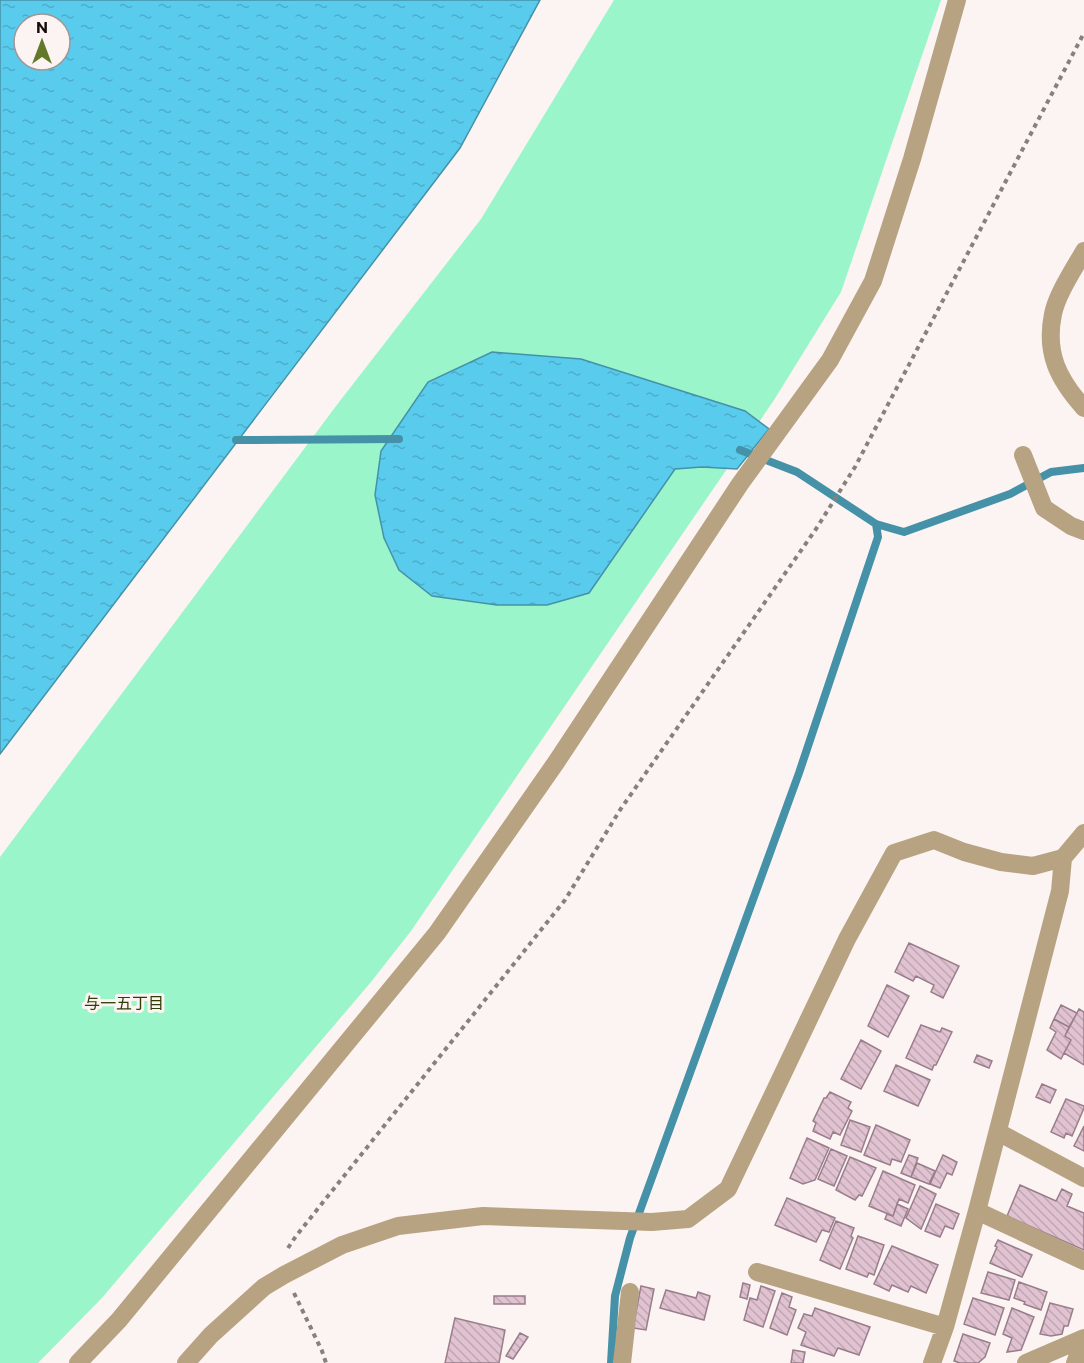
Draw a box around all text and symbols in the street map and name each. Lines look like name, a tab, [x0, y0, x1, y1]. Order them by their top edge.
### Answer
north arrow	[12, 12, 72, 72]
text: N	[36, 17, 48, 36]
district label: 与一五丁目	[84, 993, 164, 1012]

